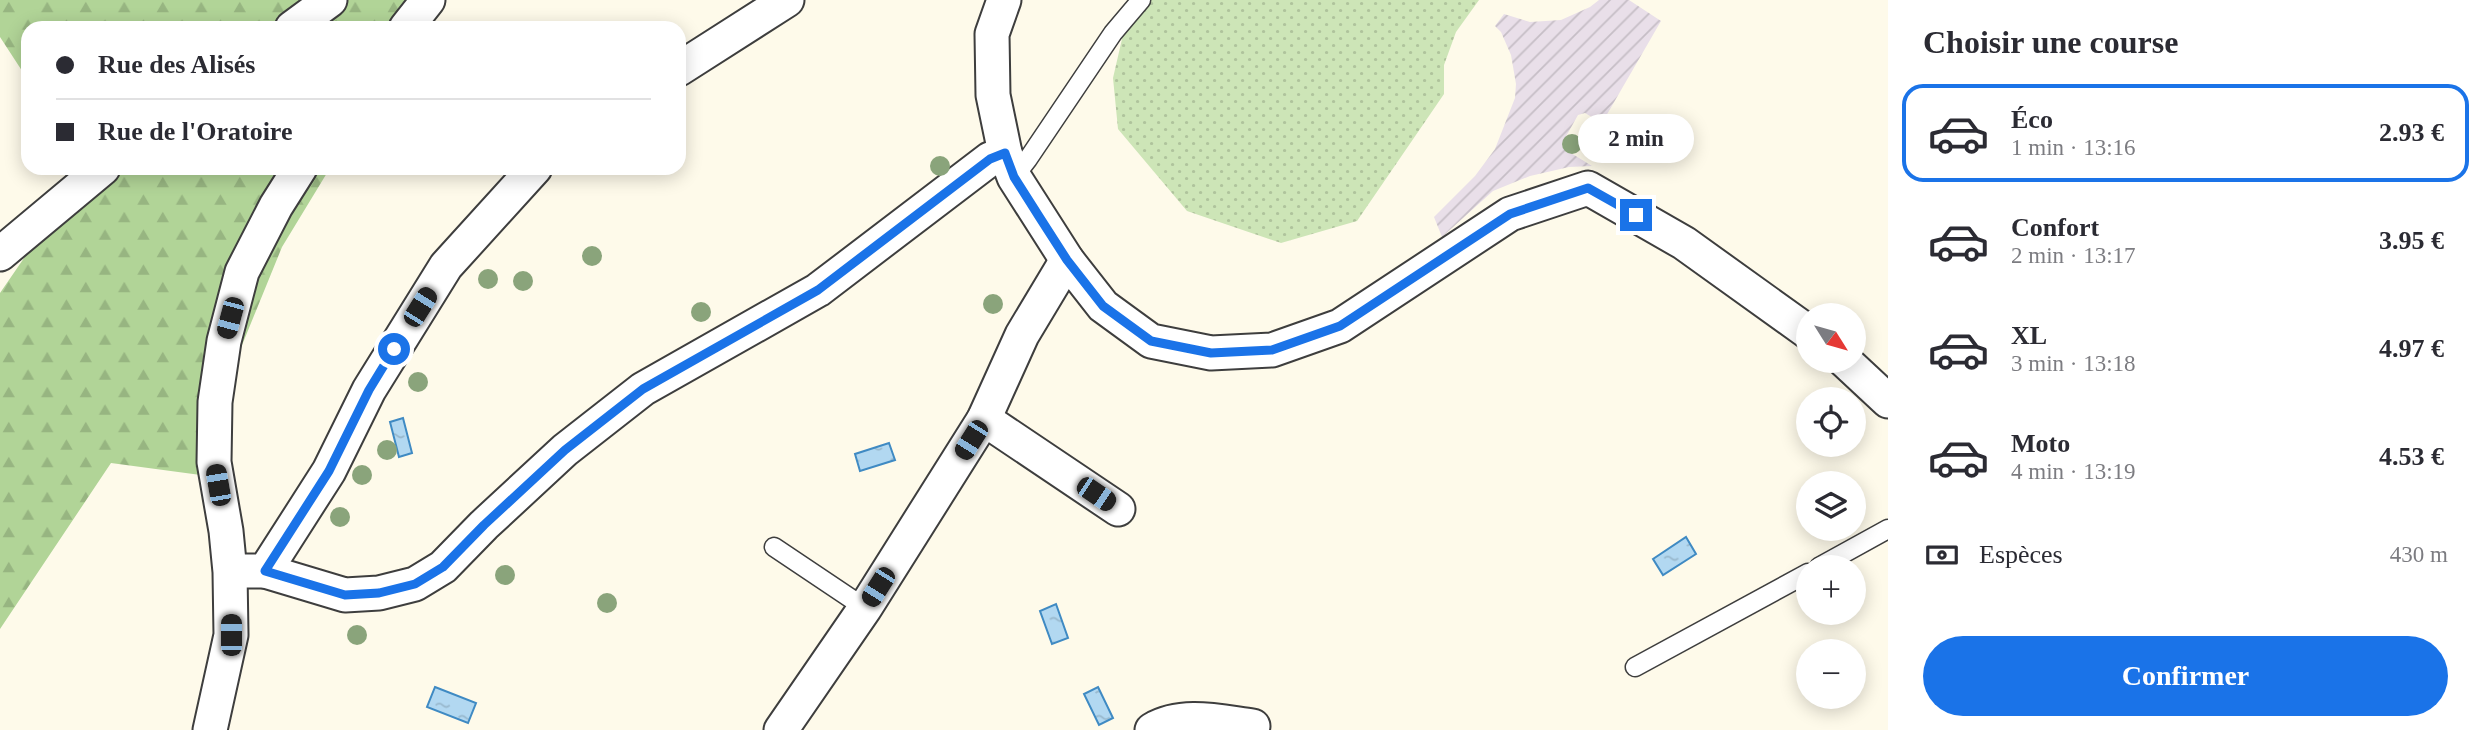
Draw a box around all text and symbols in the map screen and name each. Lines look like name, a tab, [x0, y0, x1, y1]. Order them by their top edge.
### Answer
text: Choisir une course	[1923, 24, 2178, 60]
text: Rue des Alisés	[98, 50, 255, 79]
icon: car	[1927, 102, 1990, 165]
text: Éco	[2011, 105, 2053, 134]
callout: 2 min	[1578, 114, 1694, 162]
text: Rue de l'Oratoire	[98, 117, 292, 146]
text: 2.93 €	[2379, 118, 2444, 147]
text: 2 min	[1608, 126, 1664, 151]
text: 1 min · 13:16	[2011, 135, 2136, 160]
route end	[1620, 199, 1652, 231]
icon: car	[1927, 210, 1990, 273]
text: Confort	[2011, 213, 2099, 242]
text: 3.95 €	[2379, 226, 2444, 255]
text: 2 min · 13:17	[2011, 243, 2136, 268]
car	[400, 284, 441, 330]
car	[215, 295, 246, 341]
north arrow	[1796, 303, 1866, 373]
map controls	[1796, 303, 1866, 709]
icon: car	[1927, 318, 1990, 381]
text: XL	[2011, 321, 2047, 350]
route start	[378, 333, 410, 365]
text: 4.97 €	[2379, 334, 2444, 363]
text: 3 min · 13:18	[2011, 351, 2136, 376]
button: locate	[1796, 387, 1866, 457]
car	[951, 417, 992, 463]
icon: car	[1927, 426, 1990, 489]
text: Moto	[2011, 429, 2070, 458]
text: 4.53 €	[2379, 442, 2444, 471]
text: 4 min · 13:19	[2011, 459, 2136, 484]
car	[205, 462, 232, 508]
button: layers	[1796, 471, 1866, 541]
car	[1073, 474, 1120, 514]
icon: cash	[1923, 536, 1961, 574]
text: Espèces	[1979, 540, 2063, 569]
text: 430 m	[2390, 542, 2448, 567]
button: +	[1796, 555, 1866, 625]
car	[858, 564, 899, 610]
car	[221, 614, 242, 656]
button: Confirmer	[1923, 636, 2448, 716]
button: −	[1796, 639, 1866, 709]

